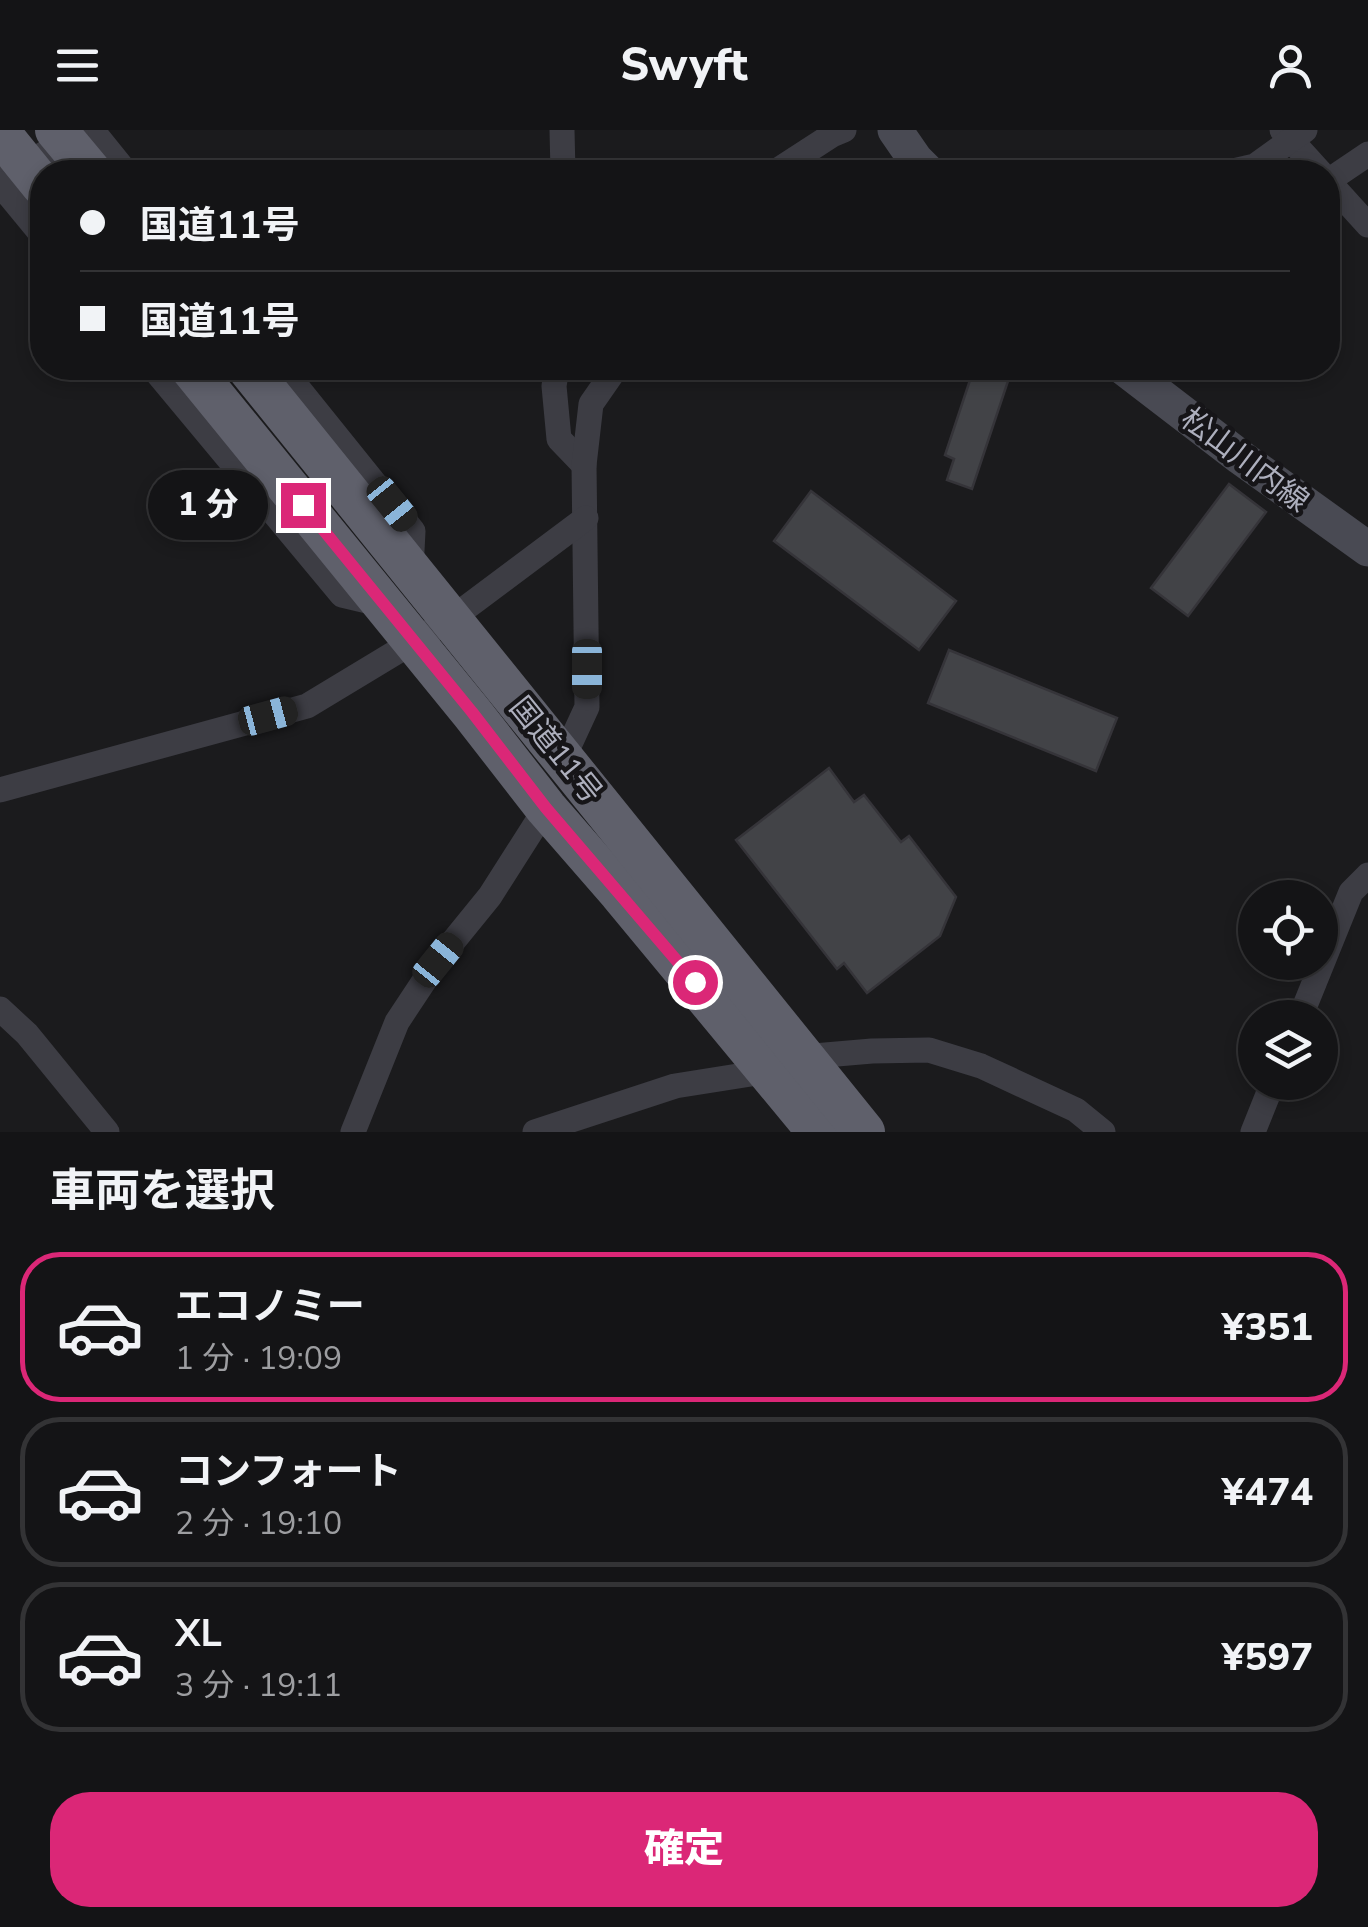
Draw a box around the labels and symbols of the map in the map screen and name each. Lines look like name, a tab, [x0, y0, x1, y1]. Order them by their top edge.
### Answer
street label: 松山川内線	[1172, 399, 1317, 522]
callout: 1 分	[148, 470, 268, 540]
car	[361, 471, 423, 537]
route end	[281, 483, 326, 528]
car	[572, 639, 602, 699]
street label: 国道11号	[500, 688, 611, 812]
car	[235, 694, 301, 738]
car	[407, 927, 469, 993]
route start	[673, 960, 718, 1005]

